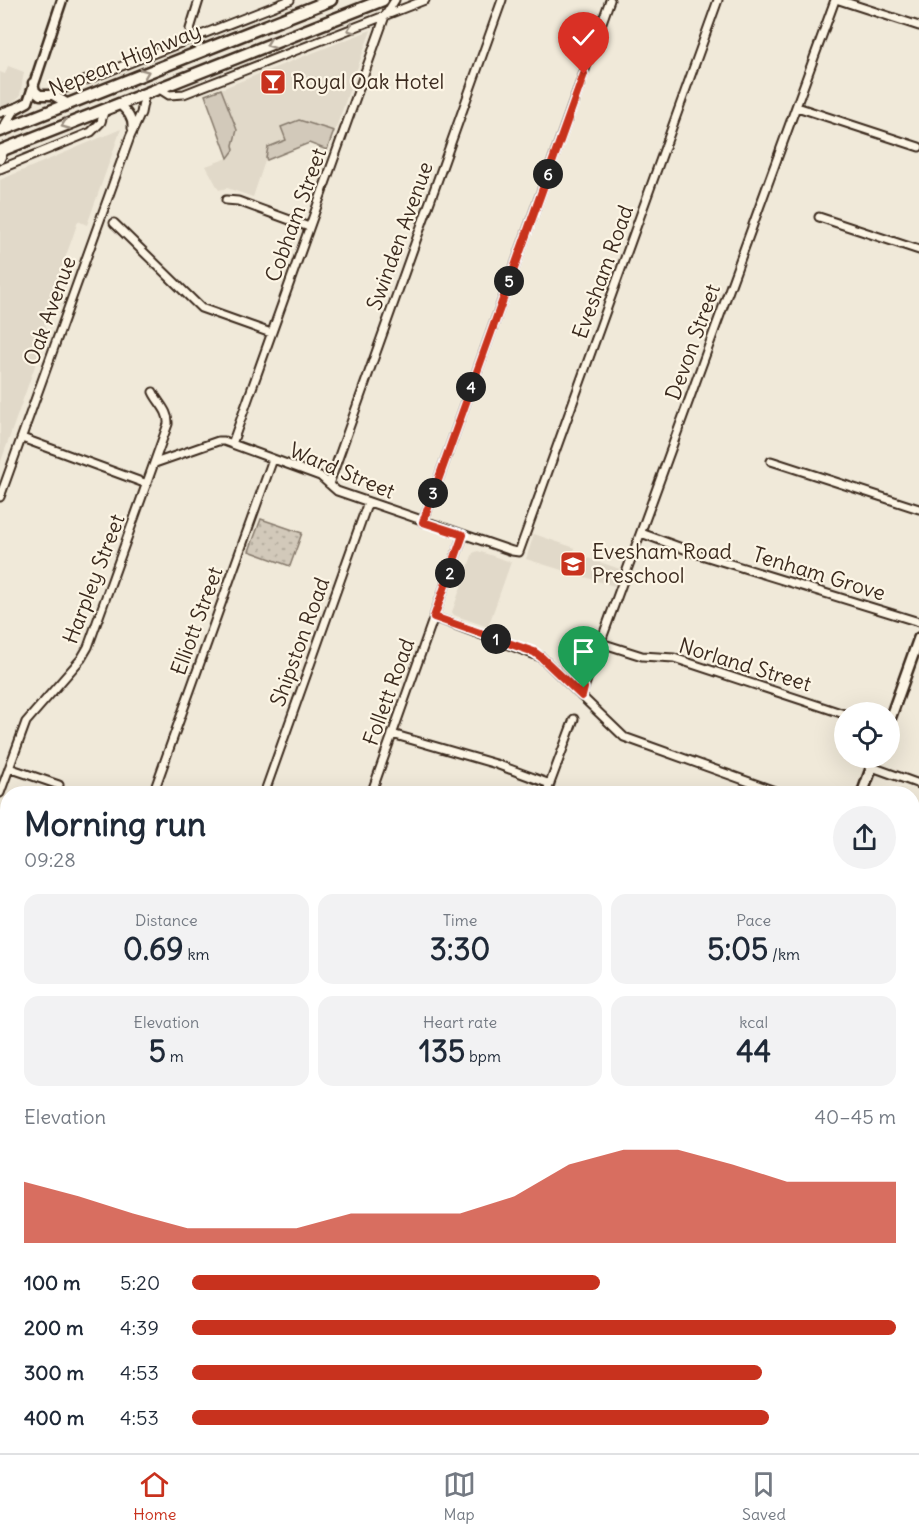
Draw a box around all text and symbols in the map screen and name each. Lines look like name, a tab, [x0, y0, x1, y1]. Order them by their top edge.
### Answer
pin	[558, 12, 609, 74]
street label: Nepean Highway	[45, 17, 205, 102]
icon: check	[567, 21, 600, 54]
one-way arrow	[346, 22, 357, 34]
one-way arrow	[265, 37, 276, 49]
bar icon: Royal Oak Hotel	[258, 67, 288, 97]
one-way arrow	[138, 68, 149, 80]
place label: Royal Oak Hotel	[292, 68, 444, 95]
one-way arrow	[60, 118, 71, 130]
street label: Cobham Street	[259, 144, 332, 285]
street label: Swinden Avenue	[360, 158, 439, 314]
pin: 6	[533, 159, 563, 189]
text: 6	[543, 164, 553, 184]
street label: Evesham Road	[566, 201, 639, 342]
street label: Oak Avenue	[17, 252, 82, 369]
pin: 5	[494, 266, 524, 296]
text: 5	[504, 271, 514, 291]
street label: Devon Street	[659, 280, 726, 403]
pin: 4	[456, 372, 486, 402]
text: 4	[466, 377, 476, 397]
street label: Ward Street	[285, 436, 399, 505]
pin: 3	[418, 478, 448, 508]
text: 3	[428, 483, 438, 503]
street label: Harpley Street	[56, 510, 131, 647]
place label: Evesham Road Preschool	[592, 538, 732, 589]
street label: Tenham Grove	[750, 541, 889, 607]
school or university icon: Evesham Road Preschool	[558, 549, 588, 579]
pin: 2	[435, 558, 465, 588]
street label: Elliott Street	[164, 563, 229, 679]
text: 2	[446, 563, 454, 583]
street label: Shipston Road	[264, 574, 335, 710]
pin: 1	[481, 624, 511, 654]
pin	[558, 626, 609, 688]
text: 1	[493, 629, 499, 649]
street label: Norland Street	[676, 632, 815, 697]
street label: Follett Road	[357, 635, 420, 749]
icon: arrive	[567, 635, 600, 668]
map controls	[834, 702, 900, 768]
button: locate	[834, 702, 900, 768]
text: Morning run	[24, 803, 206, 845]
button: share	[833, 806, 896, 869]
text: 09:28	[24, 847, 76, 872]
text: Distance	[135, 910, 198, 930]
text: Time	[443, 910, 477, 930]
text: Pace	[736, 910, 771, 930]
text: 0.69	[123, 930, 184, 968]
text: 3:30	[430, 930, 490, 968]
text: 5:05	[707, 930, 768, 968]
text: km	[184, 944, 210, 964]
text: /km	[768, 944, 800, 964]
text: Elevation	[133, 1012, 199, 1032]
text: Heart rate	[423, 1012, 497, 1032]
text: kcal	[739, 1012, 768, 1032]
text: 5	[149, 1032, 166, 1070]
text: 135	[419, 1032, 465, 1070]
text: 44	[736, 1032, 771, 1070]
text: m	[166, 1046, 184, 1066]
text: bpm	[465, 1046, 501, 1066]
text: Elevation	[24, 1104, 106, 1129]
text: 40–45 m	[815, 1104, 896, 1129]
text: 100 m	[24, 1270, 81, 1295]
text: 5:20	[120, 1270, 160, 1295]
text: 200 m	[24, 1315, 84, 1340]
text: 4:39	[120, 1315, 159, 1340]
text: 300 m	[24, 1360, 84, 1385]
text: 4:53	[120, 1360, 159, 1385]
text: 400 m	[24, 1405, 84, 1430]
text: 4:53	[120, 1405, 159, 1430]
tab: Home	[133, 1468, 176, 1524]
tab: Map	[443, 1468, 476, 1524]
tab: Saved	[742, 1468, 786, 1524]

